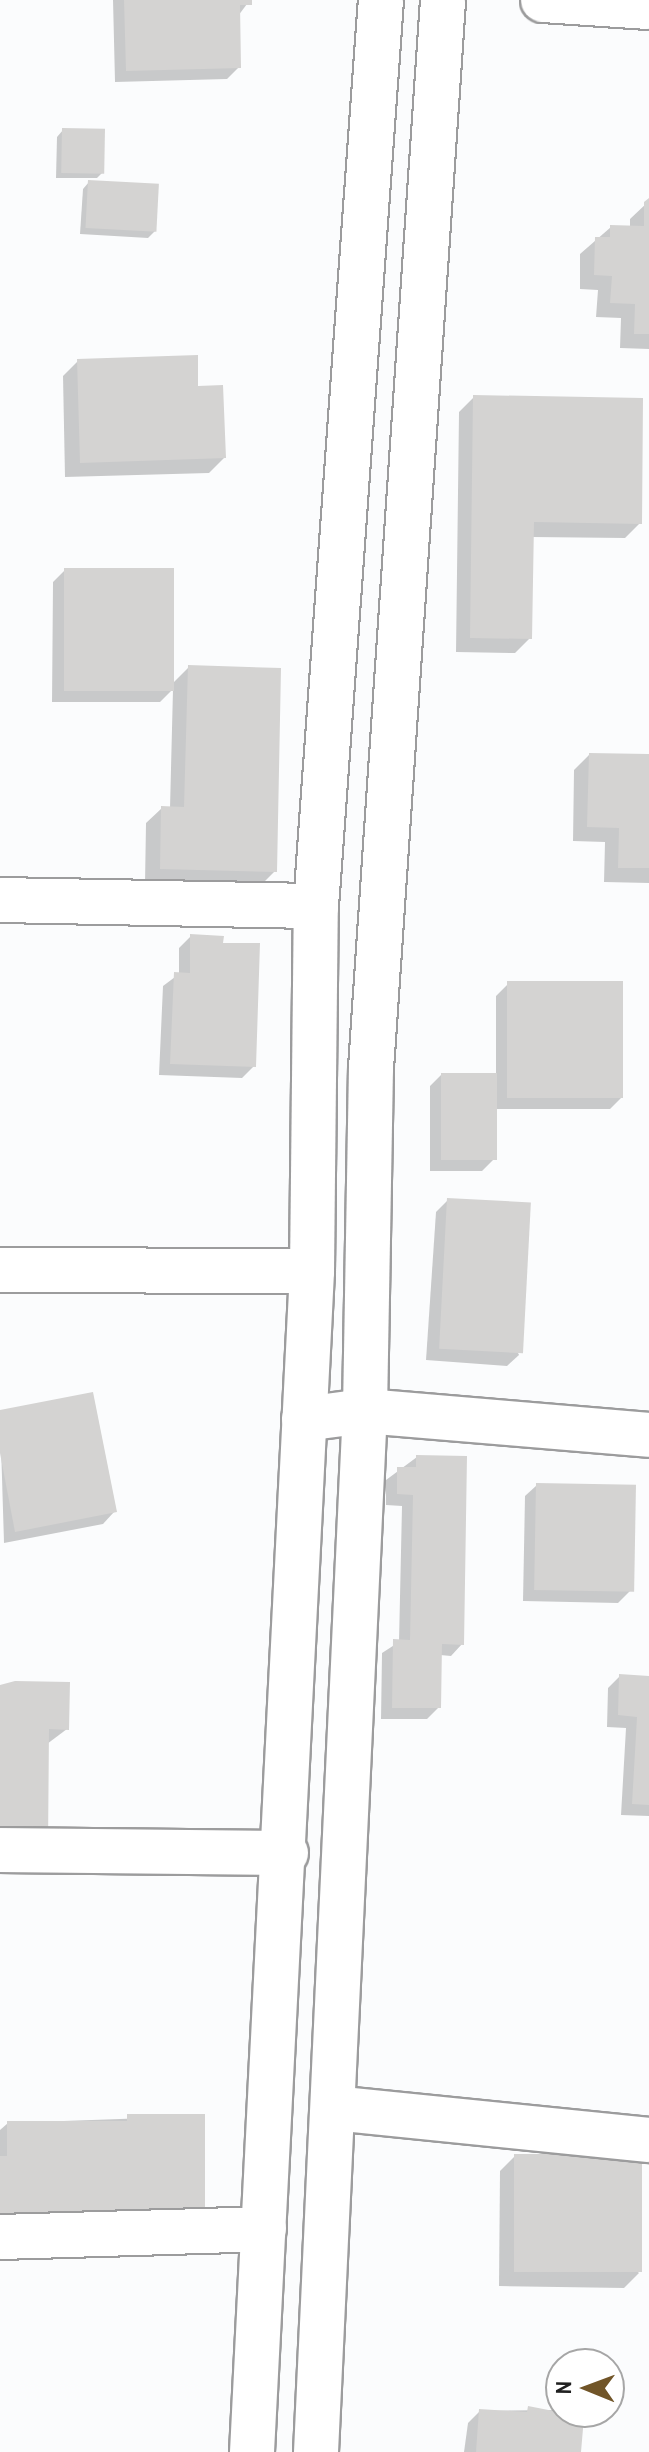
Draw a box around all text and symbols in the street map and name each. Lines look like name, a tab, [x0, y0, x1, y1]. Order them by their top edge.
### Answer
north arrow	[545, 2348, 625, 2428]
text: N	[548, 2381, 578, 2394]

